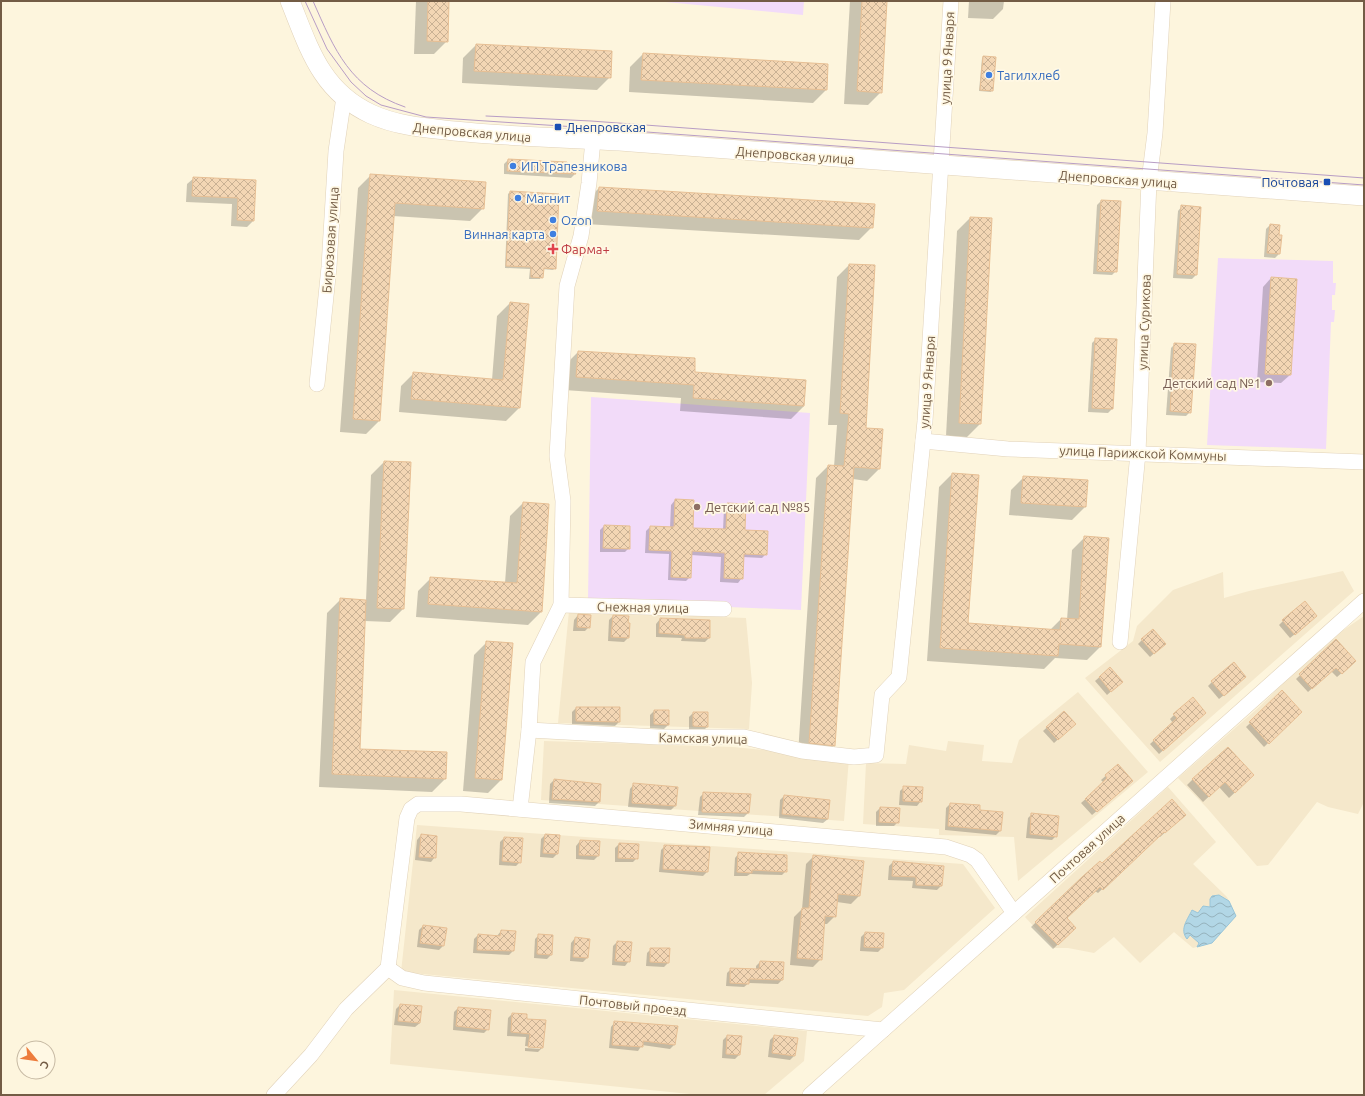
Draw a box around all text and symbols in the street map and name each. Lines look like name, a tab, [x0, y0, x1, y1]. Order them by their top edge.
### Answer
street label: улица 9 Января	[938, 11, 956, 105]
place label: Тагилхлеб	[997, 68, 1060, 82]
marker: Тагилхлеб	[984, 70, 994, 80]
street label: Днепровская улица	[412, 120, 532, 144]
place label: Днепровская	[566, 120, 646, 134]
marker: Днепровская	[553, 122, 563, 132]
street label: Днепровская улица	[735, 144, 855, 166]
place label: ИП Трапезникова	[521, 159, 627, 173]
marker: ИП Трапезникова	[508, 161, 518, 171]
street label: Днепровская улица	[1058, 168, 1178, 190]
place label: Почтовая	[1261, 175, 1319, 189]
marker: Почтовая	[1322, 177, 1332, 187]
street label: Бирюзовая улица	[319, 186, 341, 294]
place label: Магнит	[526, 191, 571, 205]
marker: Магнит	[513, 193, 523, 203]
place label: Ozon	[561, 213, 592, 227]
marker: Ozon	[548, 215, 558, 225]
place label: Винная карта	[464, 227, 545, 241]
marker: Винная карта	[548, 229, 558, 239]
place label: Фарма+	[561, 242, 610, 256]
marker: Фарма+	[548, 244, 558, 254]
street label: улица Сурикова	[1135, 274, 1153, 370]
street label: улица 9 Января	[917, 335, 937, 429]
place label: Детский сад №1	[1163, 376, 1261, 390]
marker: Детский сад №1	[1264, 378, 1274, 388]
street label: улица Парижской Коммуны	[1059, 443, 1227, 463]
place label: Детский сад №85	[705, 500, 810, 514]
marker: Детский сад №85	[692, 502, 702, 512]
street label: Снежная улица	[597, 599, 689, 615]
street label: Камская улица	[658, 730, 748, 746]
street label: Почтовая улица	[1047, 811, 1127, 885]
street label: Зимняя улица	[688, 816, 774, 838]
street label: Почтовый проезд	[579, 992, 688, 1018]
north arrow	[16, 1040, 56, 1080]
text: С	[38, 1059, 52, 1071]

